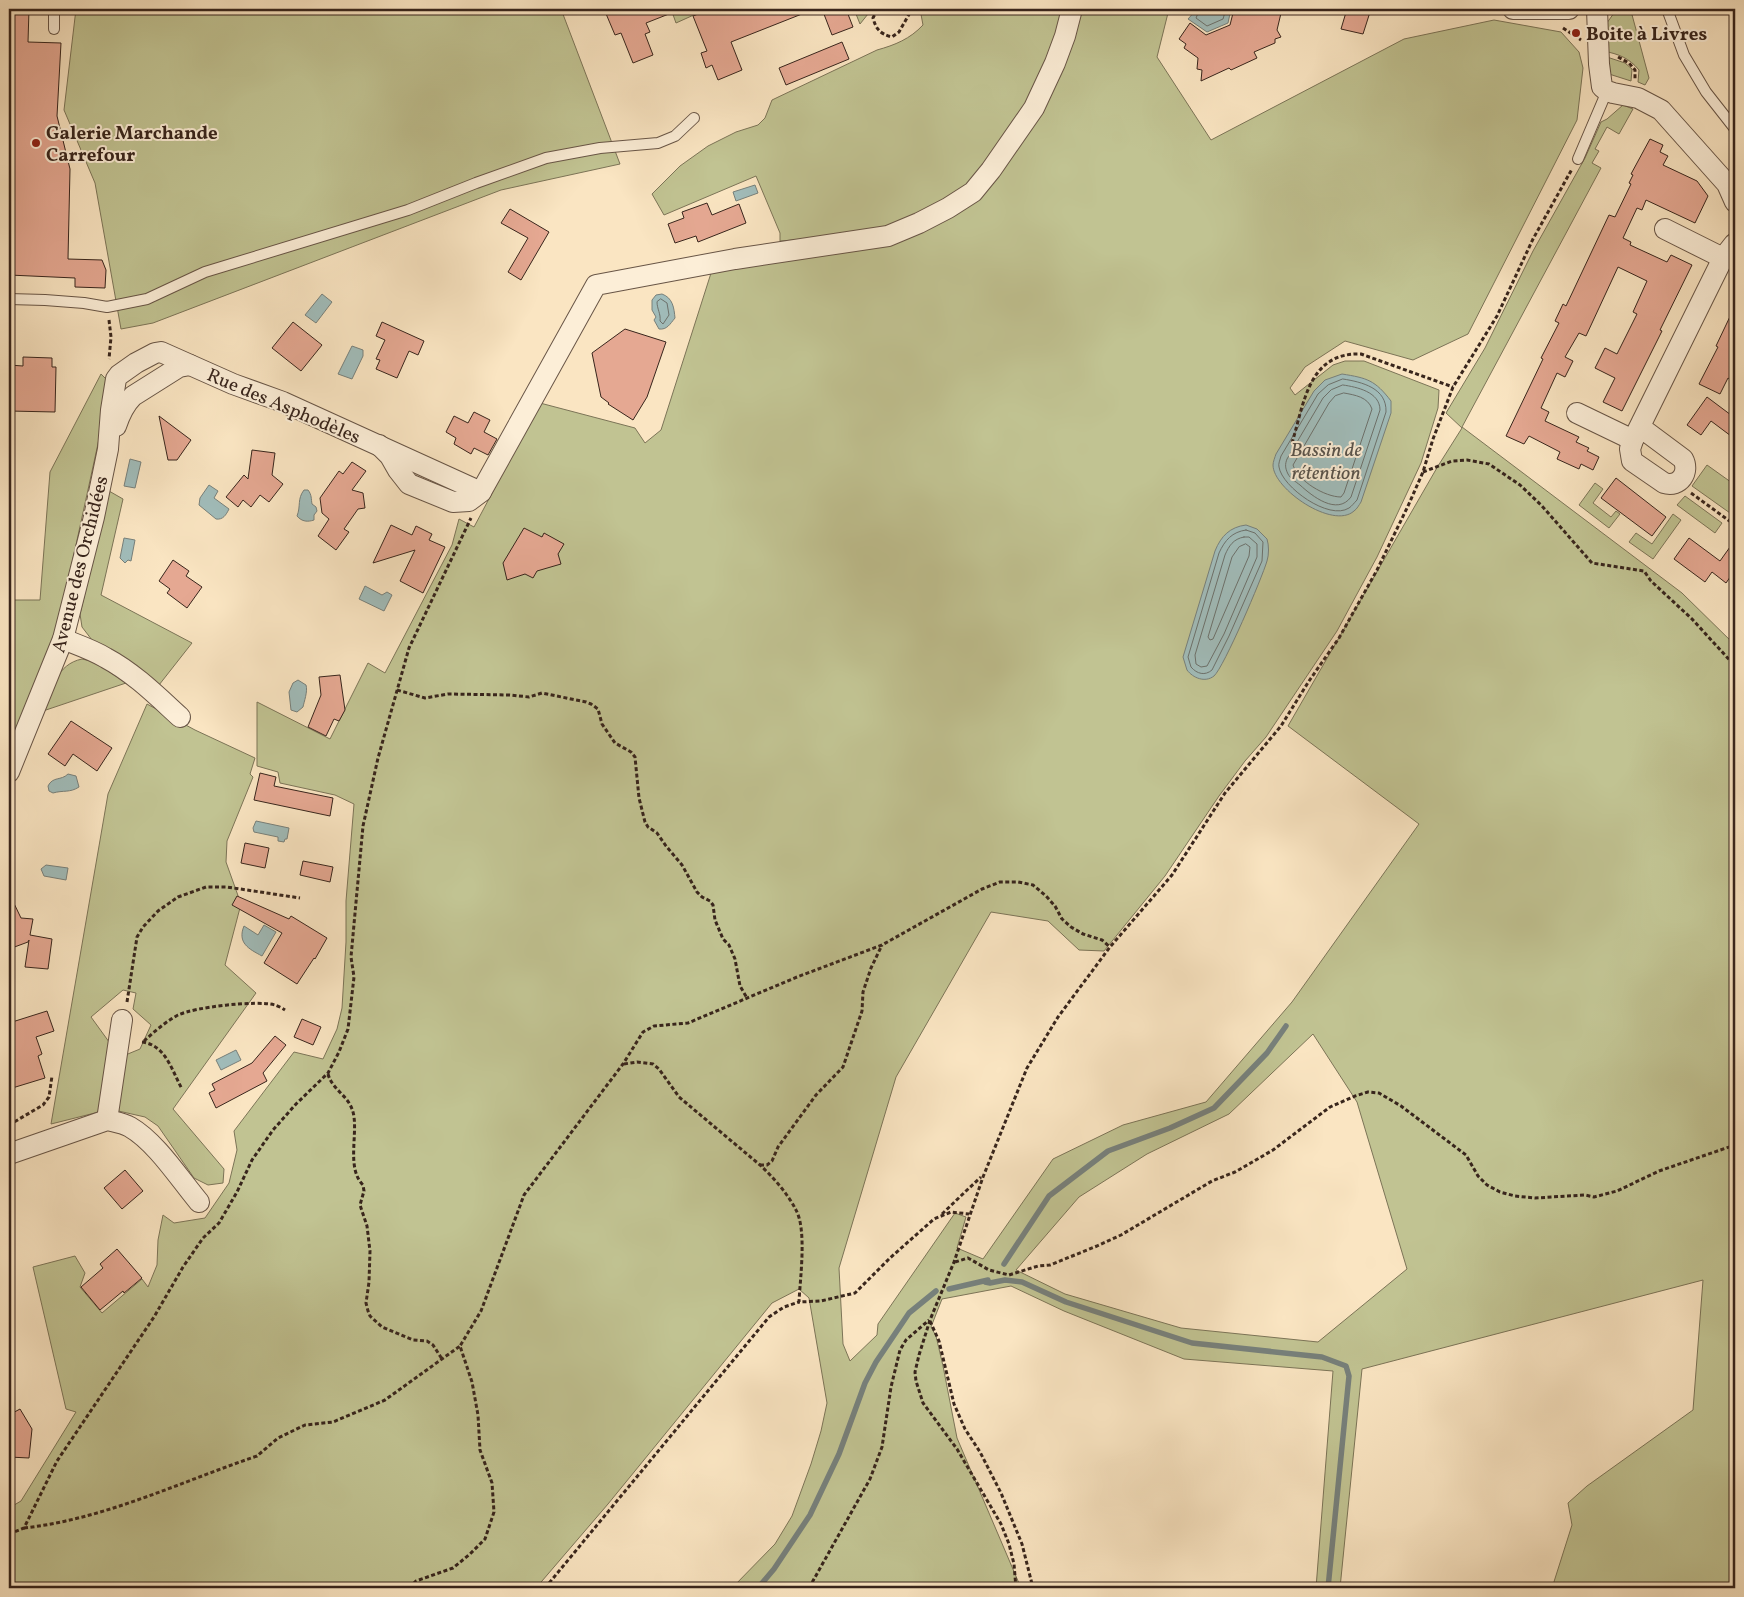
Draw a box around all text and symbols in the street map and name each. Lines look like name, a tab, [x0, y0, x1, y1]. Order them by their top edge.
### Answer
place label: Boite à Livres	[1586, 22, 1707, 48]
marker: Boite à Livres	[1570, 27, 1582, 39]
place label: Galerie Marchande Carrefour	[46, 121, 218, 169]
marker: Galerie Marchande Carrefour	[30, 137, 42, 149]
street label: Rue des Asphodèles	[202, 363, 364, 451]
water label: Bassin de rétention	[1290, 437, 1363, 488]
street label: Avenue des Orchidées	[46, 473, 115, 656]

